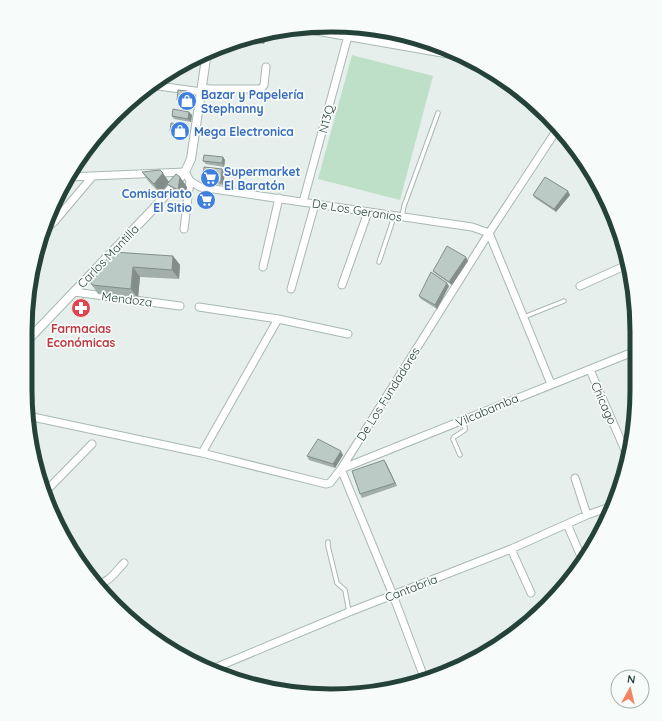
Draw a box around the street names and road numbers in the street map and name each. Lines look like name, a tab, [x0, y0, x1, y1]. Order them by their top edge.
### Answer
street label: N13Q	[315, 102, 337, 135]
street label: De Los Geranios	[311, 196, 403, 225]
street label: Carlos Mantilla	[74, 221, 142, 291]
street label: Mendoza	[101, 288, 153, 310]
street label: De Los Fundadores	[353, 344, 423, 444]
street label: Chicago	[588, 379, 620, 427]
street label: Vilcabamba	[453, 390, 521, 430]
street label: Cantabria	[383, 571, 439, 605]

